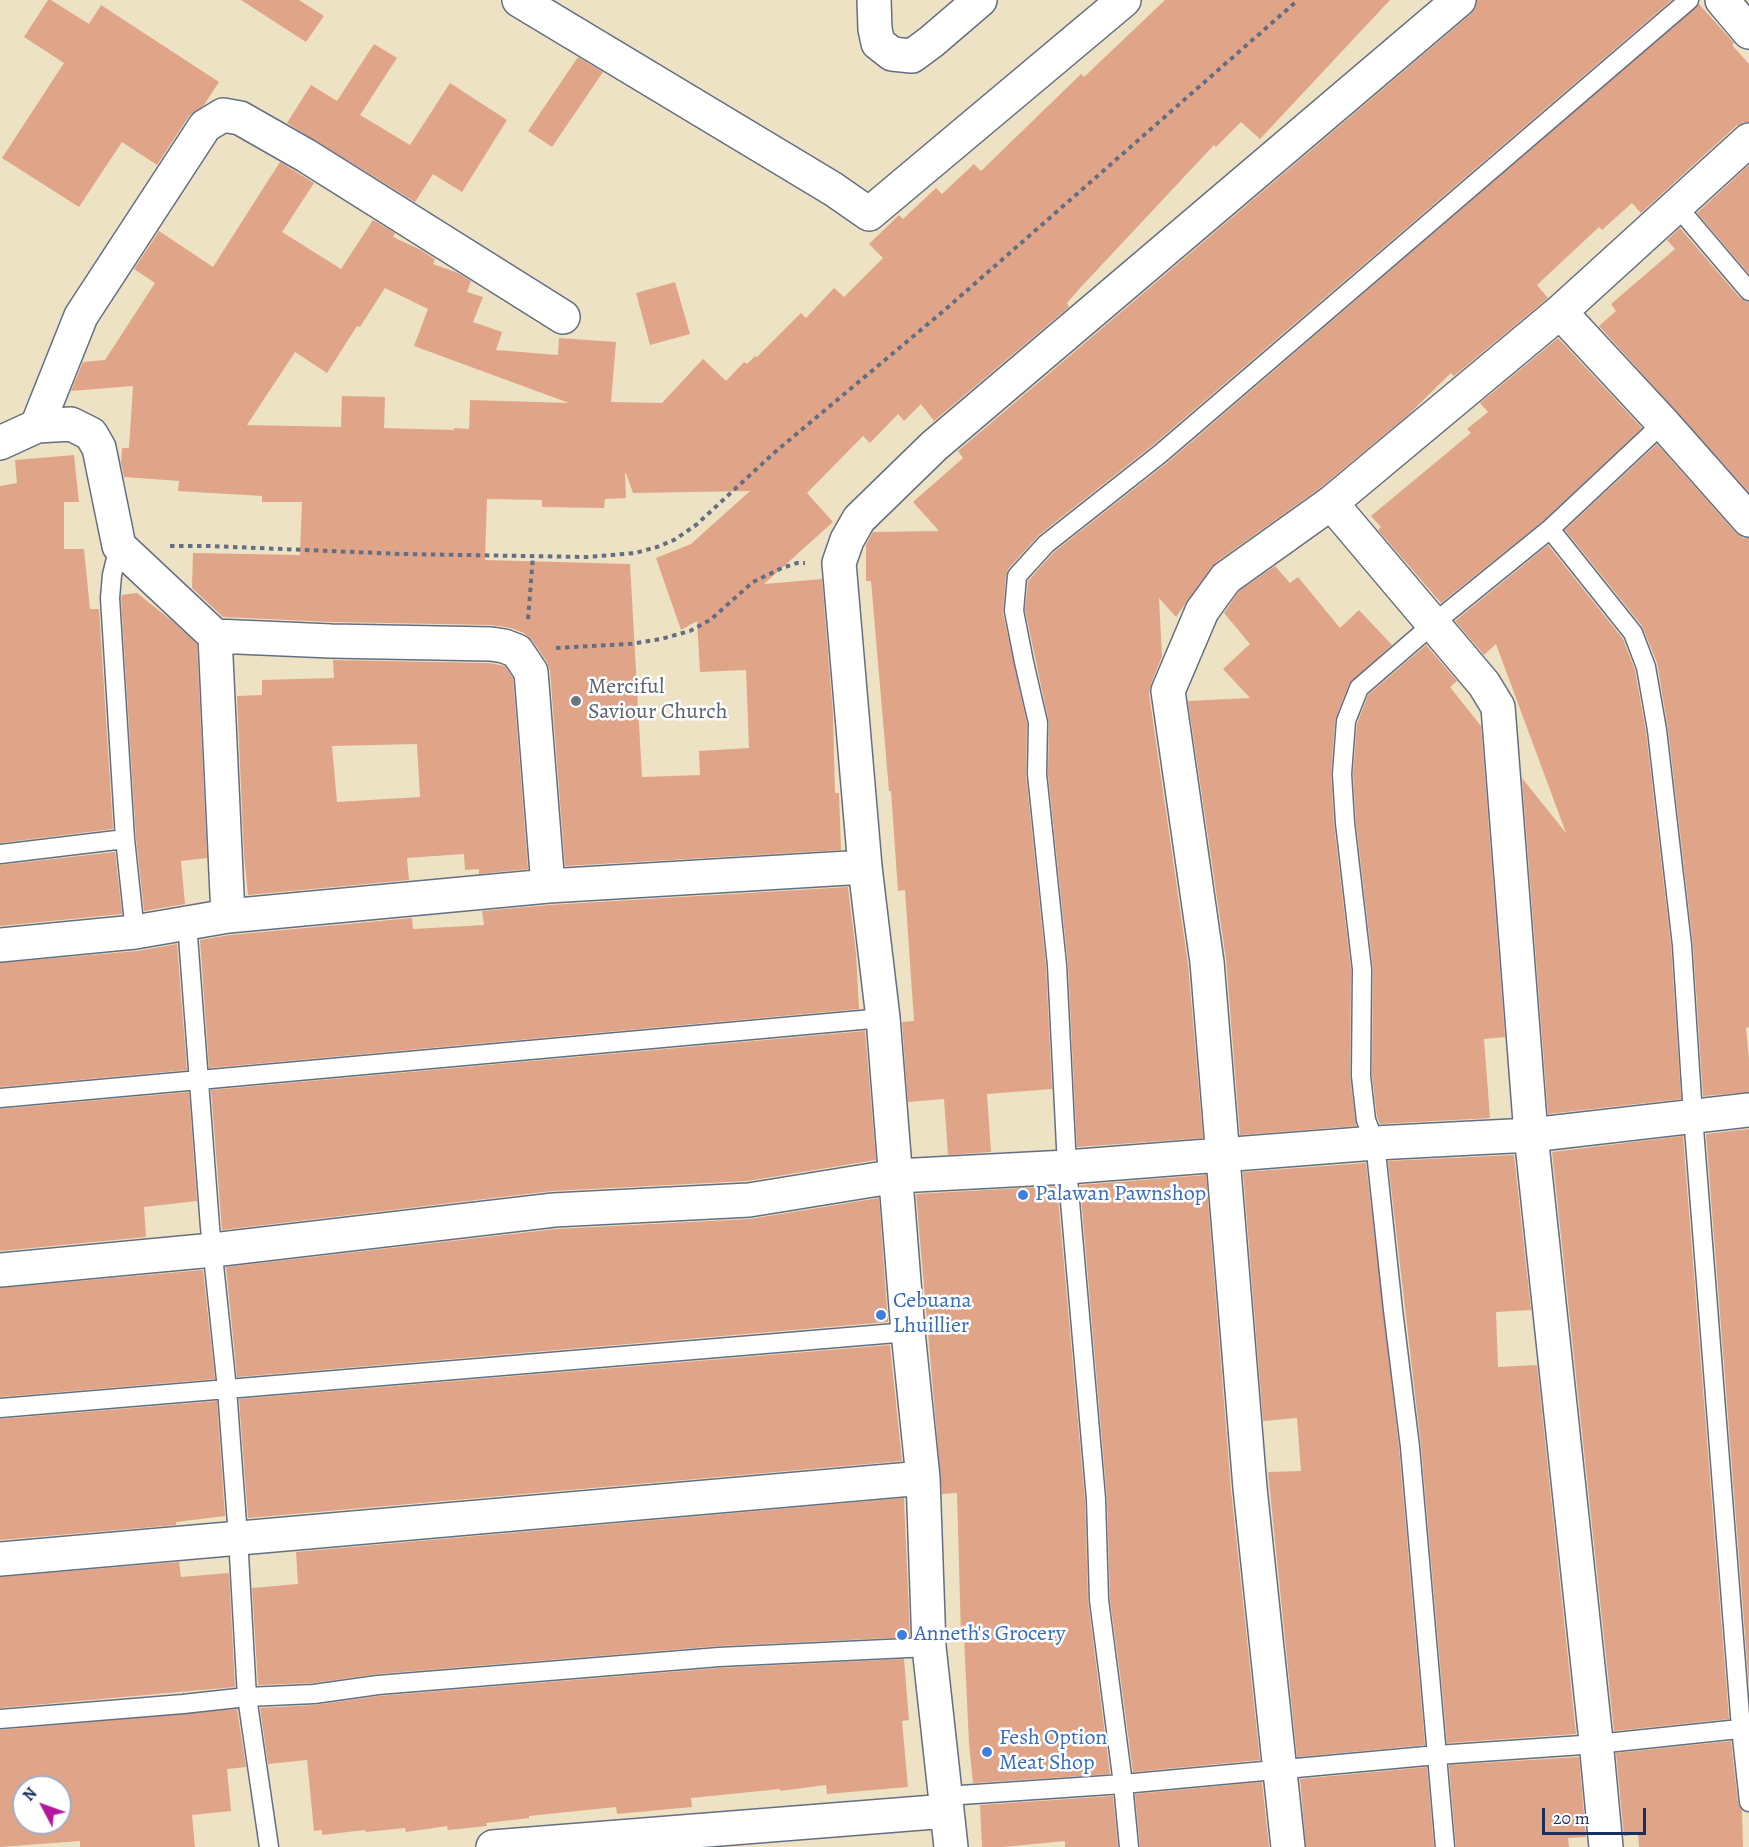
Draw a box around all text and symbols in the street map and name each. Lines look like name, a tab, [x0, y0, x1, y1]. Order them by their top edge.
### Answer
place label: Merciful Saviour Church	[588, 675, 727, 726]
marker: Merciful Saviour Church	[569, 694, 583, 708]
place label: Palawan Pawnshop	[1035, 1182, 1206, 1208]
marker: Palawan Pawnshop	[1016, 1188, 1030, 1202]
place label: Cebuana Lhuillier	[893, 1289, 972, 1340]
marker: Cebuana Lhuillier	[874, 1308, 888, 1322]
place label: Anneth's Grocery	[914, 1622, 1066, 1648]
marker: Anneth's Grocery	[895, 1628, 909, 1642]
place label: Fesh Option Meat Shop	[999, 1726, 1107, 1778]
marker: Fesh Option Meat Shop	[980, 1745, 994, 1759]
north arrow	[12, 1775, 72, 1835]
text: N	[18, 1783, 42, 1806]
scale bar	[1545, 1796, 1648, 1834]
text: 20 m	[1553, 1806, 1590, 1830]

